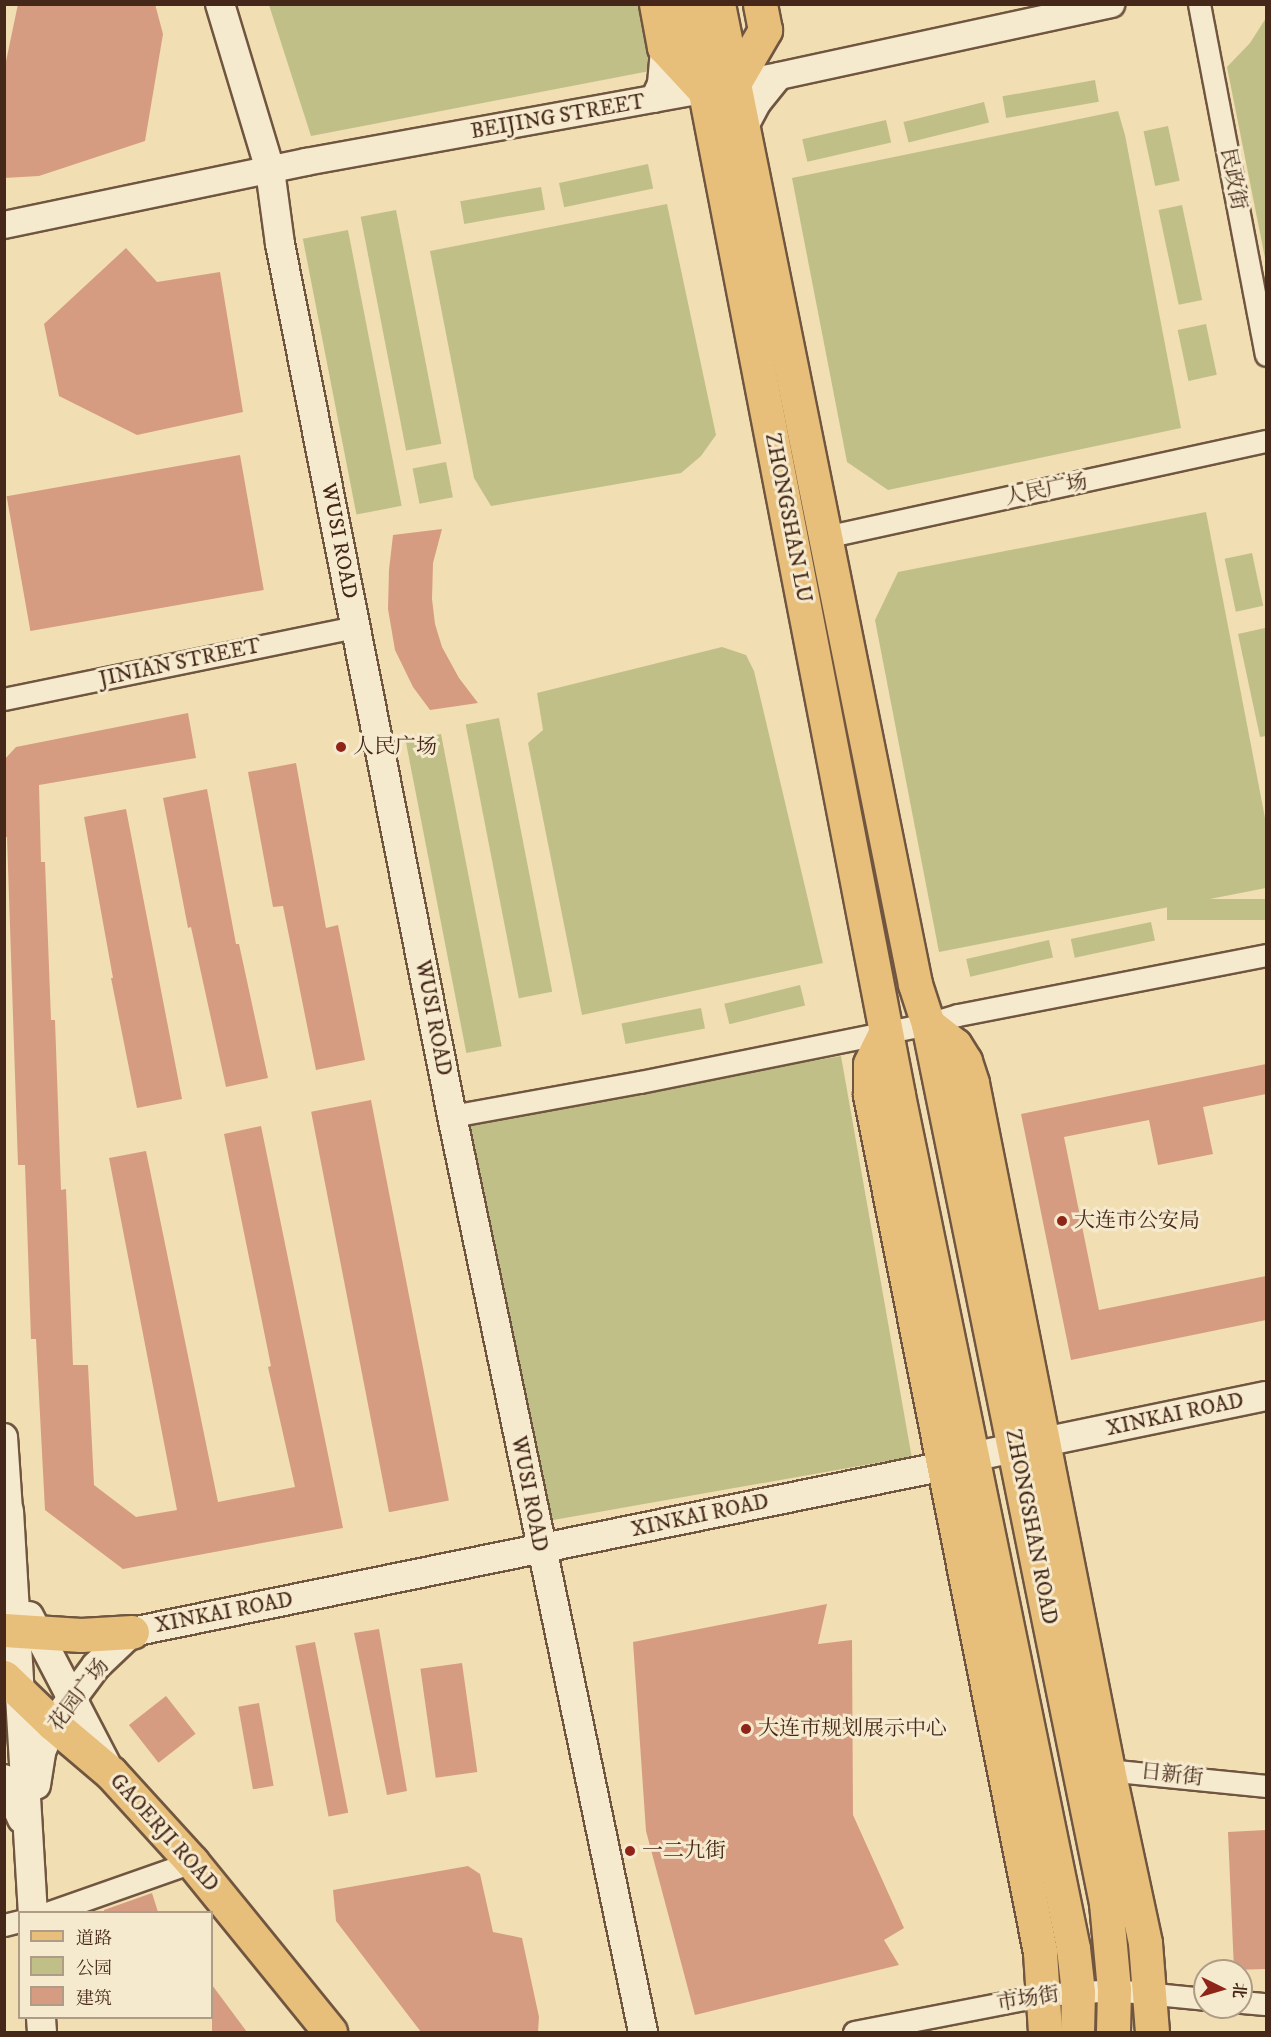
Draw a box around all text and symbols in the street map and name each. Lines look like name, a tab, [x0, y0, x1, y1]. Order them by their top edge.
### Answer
street label: BEIJING STREET	[469, 89, 647, 145]
street label: 民政街	[1215, 146, 1251, 212]
street label: ZHONGSHAN LU	[759, 431, 817, 605]
street label: 人民广场	[1002, 469, 1090, 511]
street label: WUSI ROAD	[315, 481, 363, 601]
street label: JINIAN STREET	[97, 634, 263, 692]
place label: 人民广场	[353, 734, 437, 760]
marker: 人民广场	[334, 740, 348, 754]
street label: WUSI ROAD	[409, 958, 457, 1078]
place label: 大连市公安局	[1074, 1208, 1200, 1234]
marker: 大连市公安局	[1055, 1214, 1069, 1228]
street label: XINKAI ROAD	[1104, 1388, 1246, 1442]
street label: ZHONGSHAN ROAD	[1000, 1427, 1062, 1627]
street label: WUSI ROAD	[505, 1434, 553, 1554]
street label: XINKAI ROAD	[629, 1489, 771, 1543]
street label: XINKAI ROAD	[153, 1587, 295, 1639]
street label: 花园广场	[44, 1654, 114, 1736]
place label: 大连市规划展示中心	[758, 1716, 947, 1742]
marker: 大连市规划展示中心	[739, 1722, 753, 1736]
street label: 日新街	[1139, 1759, 1205, 1791]
street label: GAOERJI ROAD	[104, 1769, 224, 1897]
place label: 一二九街	[642, 1838, 726, 1864]
marker: 一二九街	[623, 1844, 637, 1858]
legend	[18, 1911, 213, 2019]
text: 道路	[76, 1928, 112, 1950]
text: 公园	[76, 1958, 112, 1980]
north arrow	[1193, 1959, 1253, 2019]
street label: 市场街	[995, 1982, 1061, 2016]
text: 北	[1228, 1982, 1250, 1999]
text: 建筑	[76, 1988, 112, 2010]

